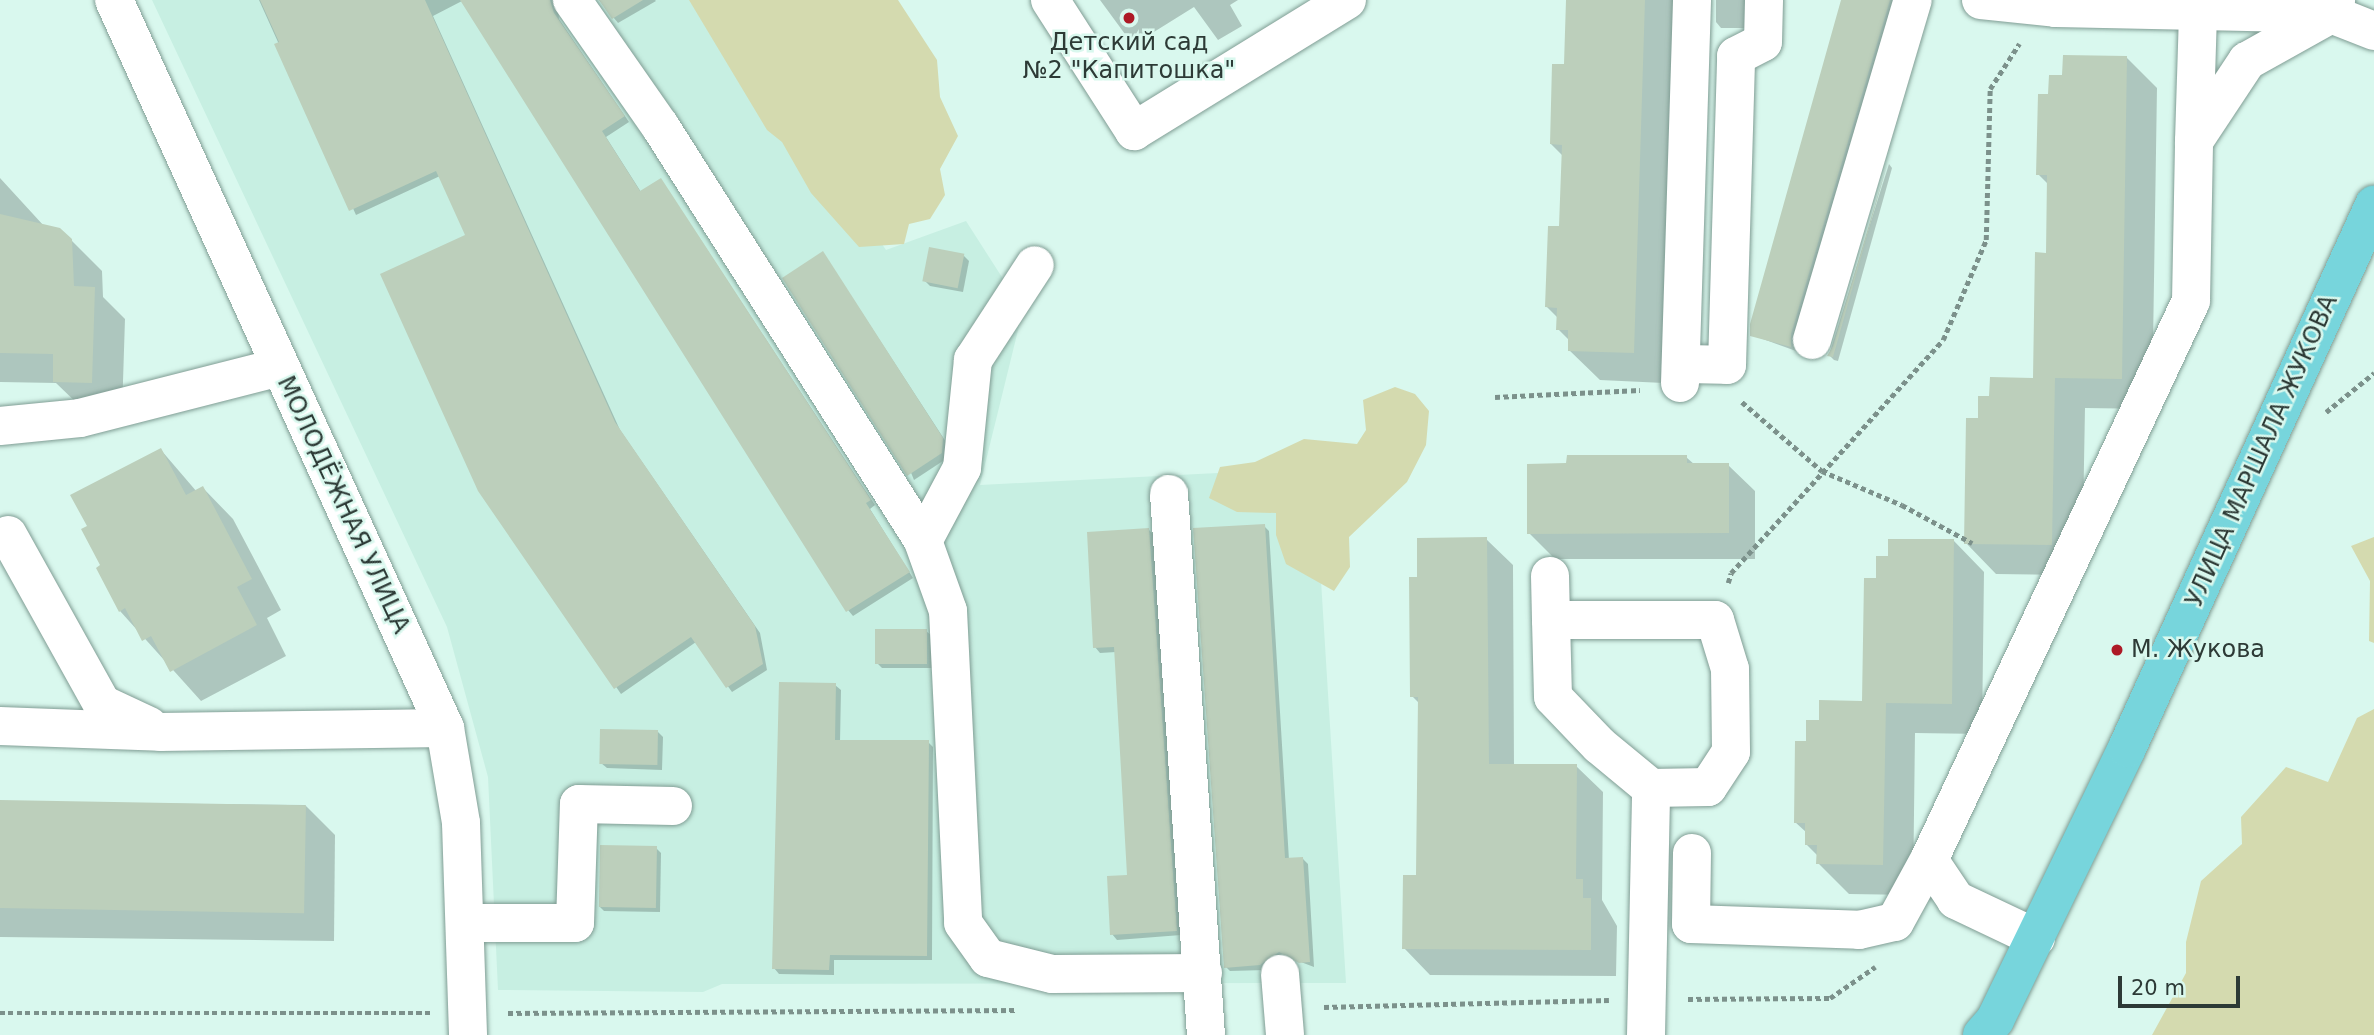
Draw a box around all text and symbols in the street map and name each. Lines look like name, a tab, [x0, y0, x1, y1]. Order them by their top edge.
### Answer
marker: Детский сад №2 "Капитошка"	[1121, 10, 1137, 26]
place label: Детский сад №2 "Капитошка"	[1023, 29, 1235, 85]
street label: УЛИЦА МАРШАЛА ЖУКОВА	[2180, 291, 2344, 611]
street label: МОЛОДЁЖНАЯ УЛИЦА	[271, 372, 415, 638]
place label: М. Жукова	[2131, 636, 2265, 664]
marker: М. Жукова	[2109, 642, 2125, 658]
scale bar	[2122, 962, 2244, 1006]
text: 20 m	[2131, 976, 2185, 1000]

